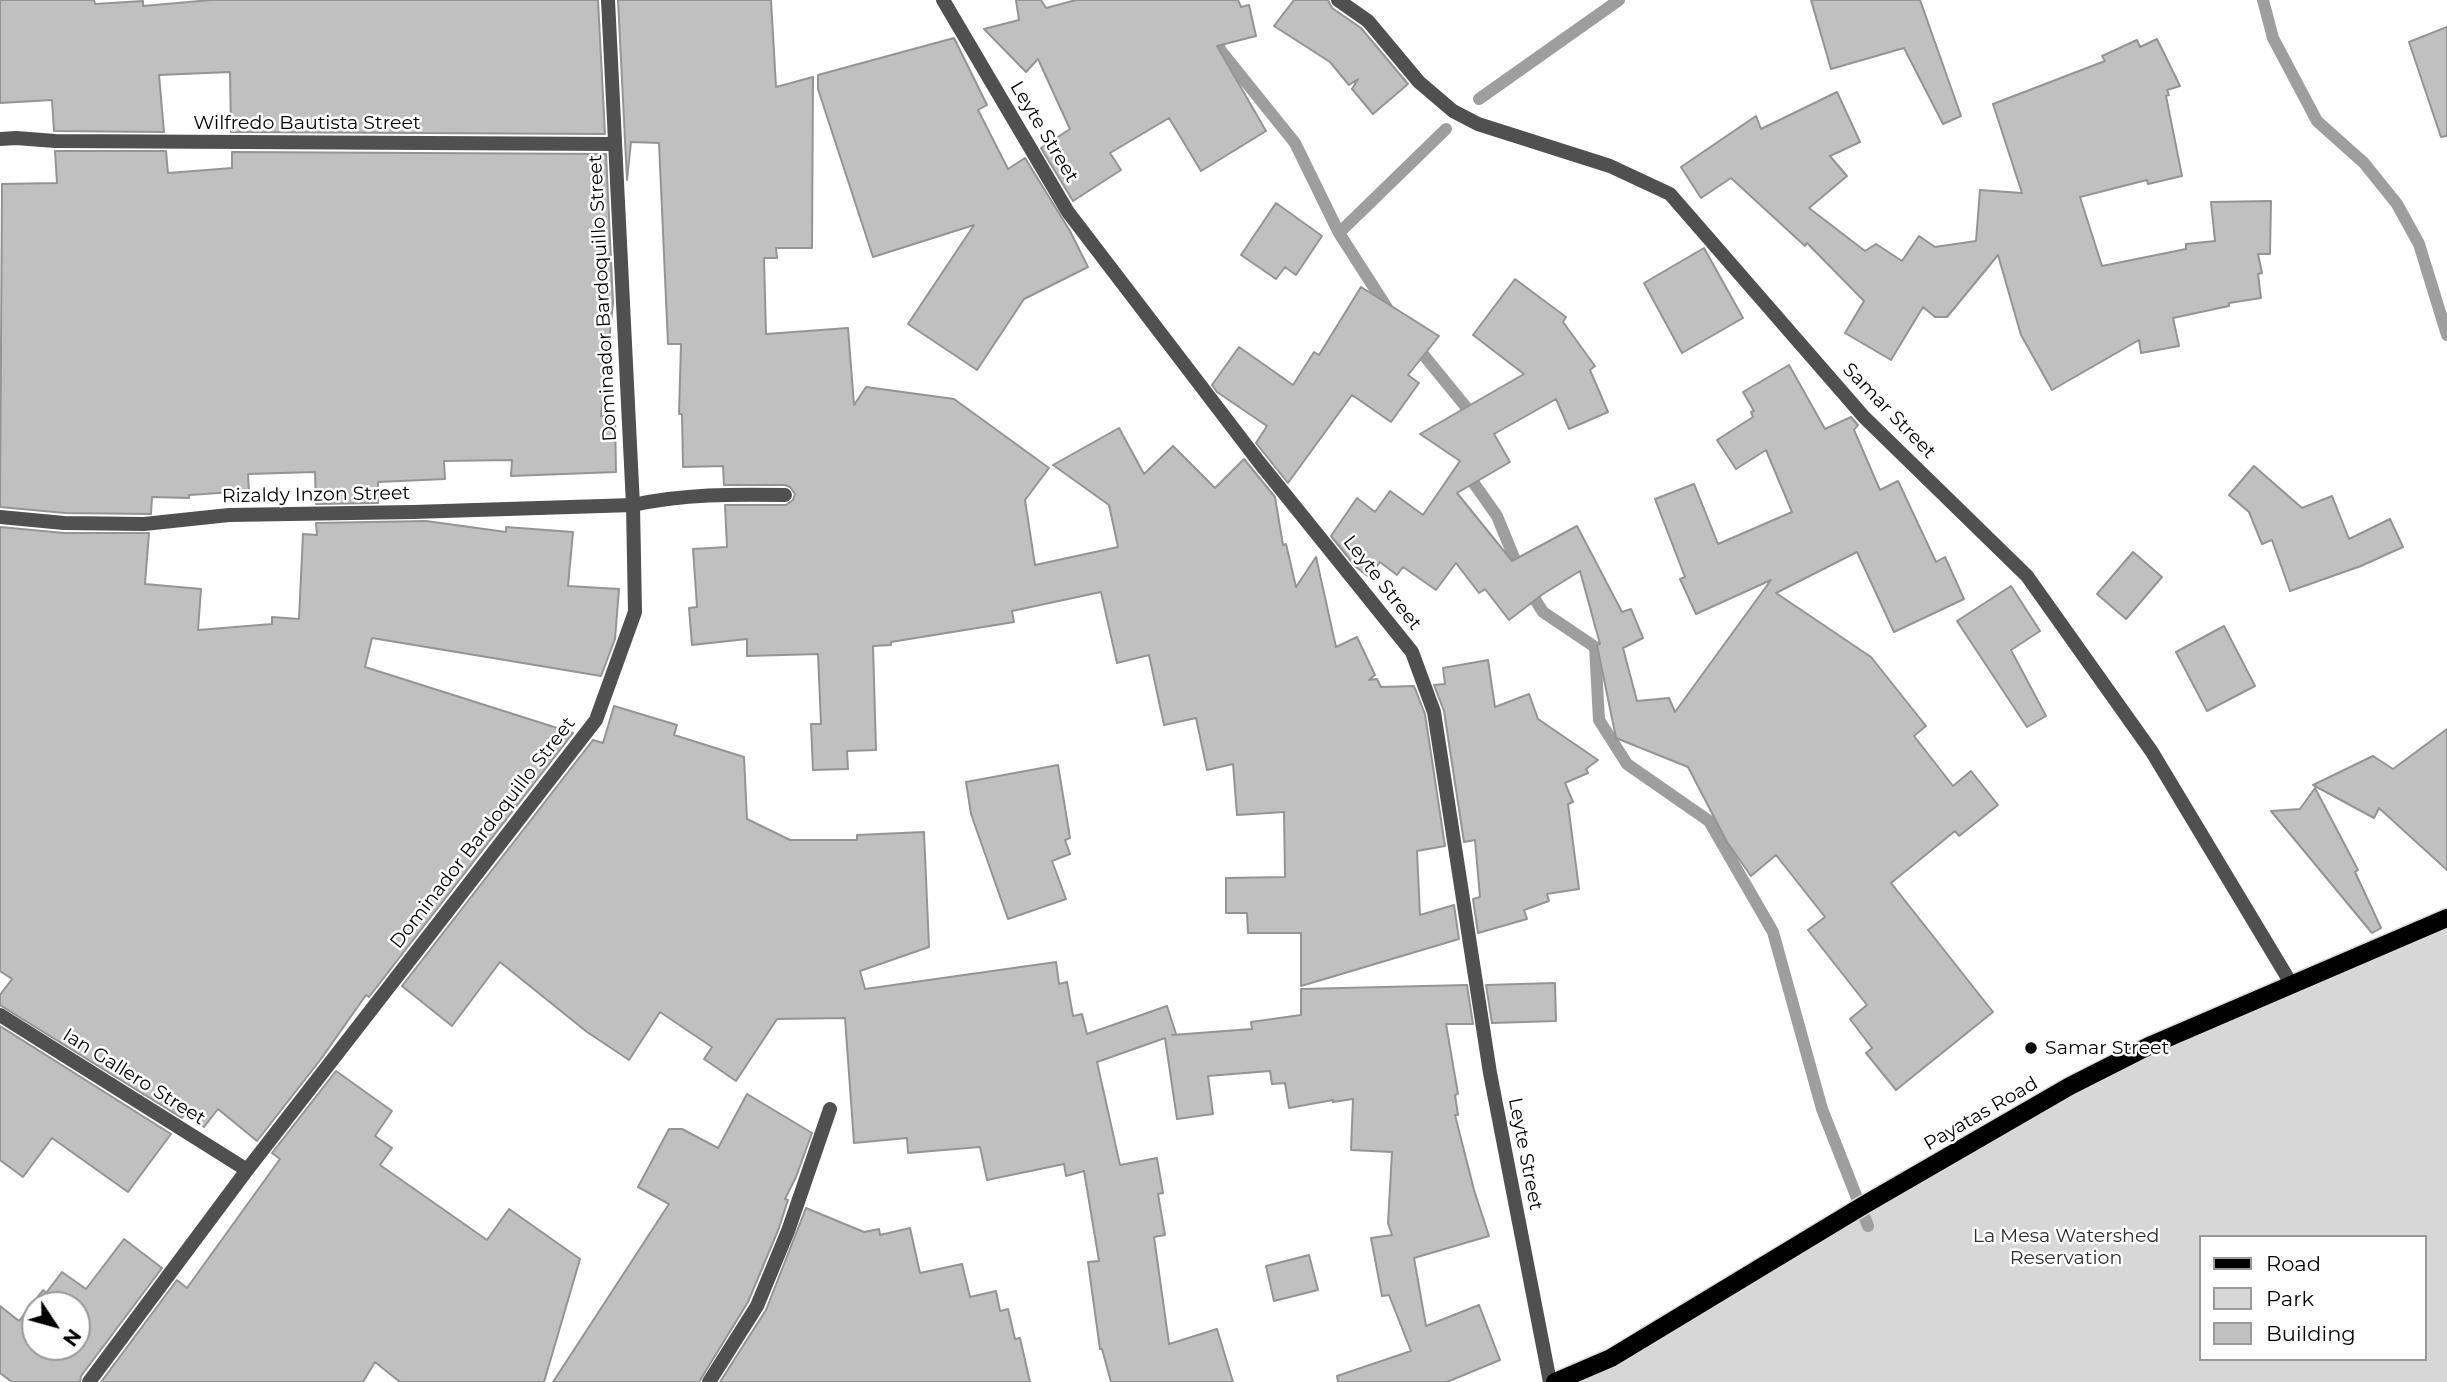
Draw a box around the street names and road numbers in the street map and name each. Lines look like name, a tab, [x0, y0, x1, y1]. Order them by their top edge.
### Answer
street label: Leyte Street	[1005, 77, 1083, 187]
street label: Wilfredo Bautista Street	[193, 112, 421, 134]
street label: Dominador Bardoquillo Street	[584, 154, 622, 442]
street label: Samar Street	[1838, 358, 1940, 464]
street label: Rizaldy Inzon Street	[222, 482, 410, 508]
street label: Leyte Street	[1338, 531, 1426, 635]
street label: Dominador Bardoquillo Street	[386, 713, 580, 953]
street label: Ian Gallero Street	[58, 1024, 210, 1130]
street label: Payatas Road	[1920, 1072, 2042, 1156]
street label: Leyte Street	[1503, 1096, 1547, 1212]

